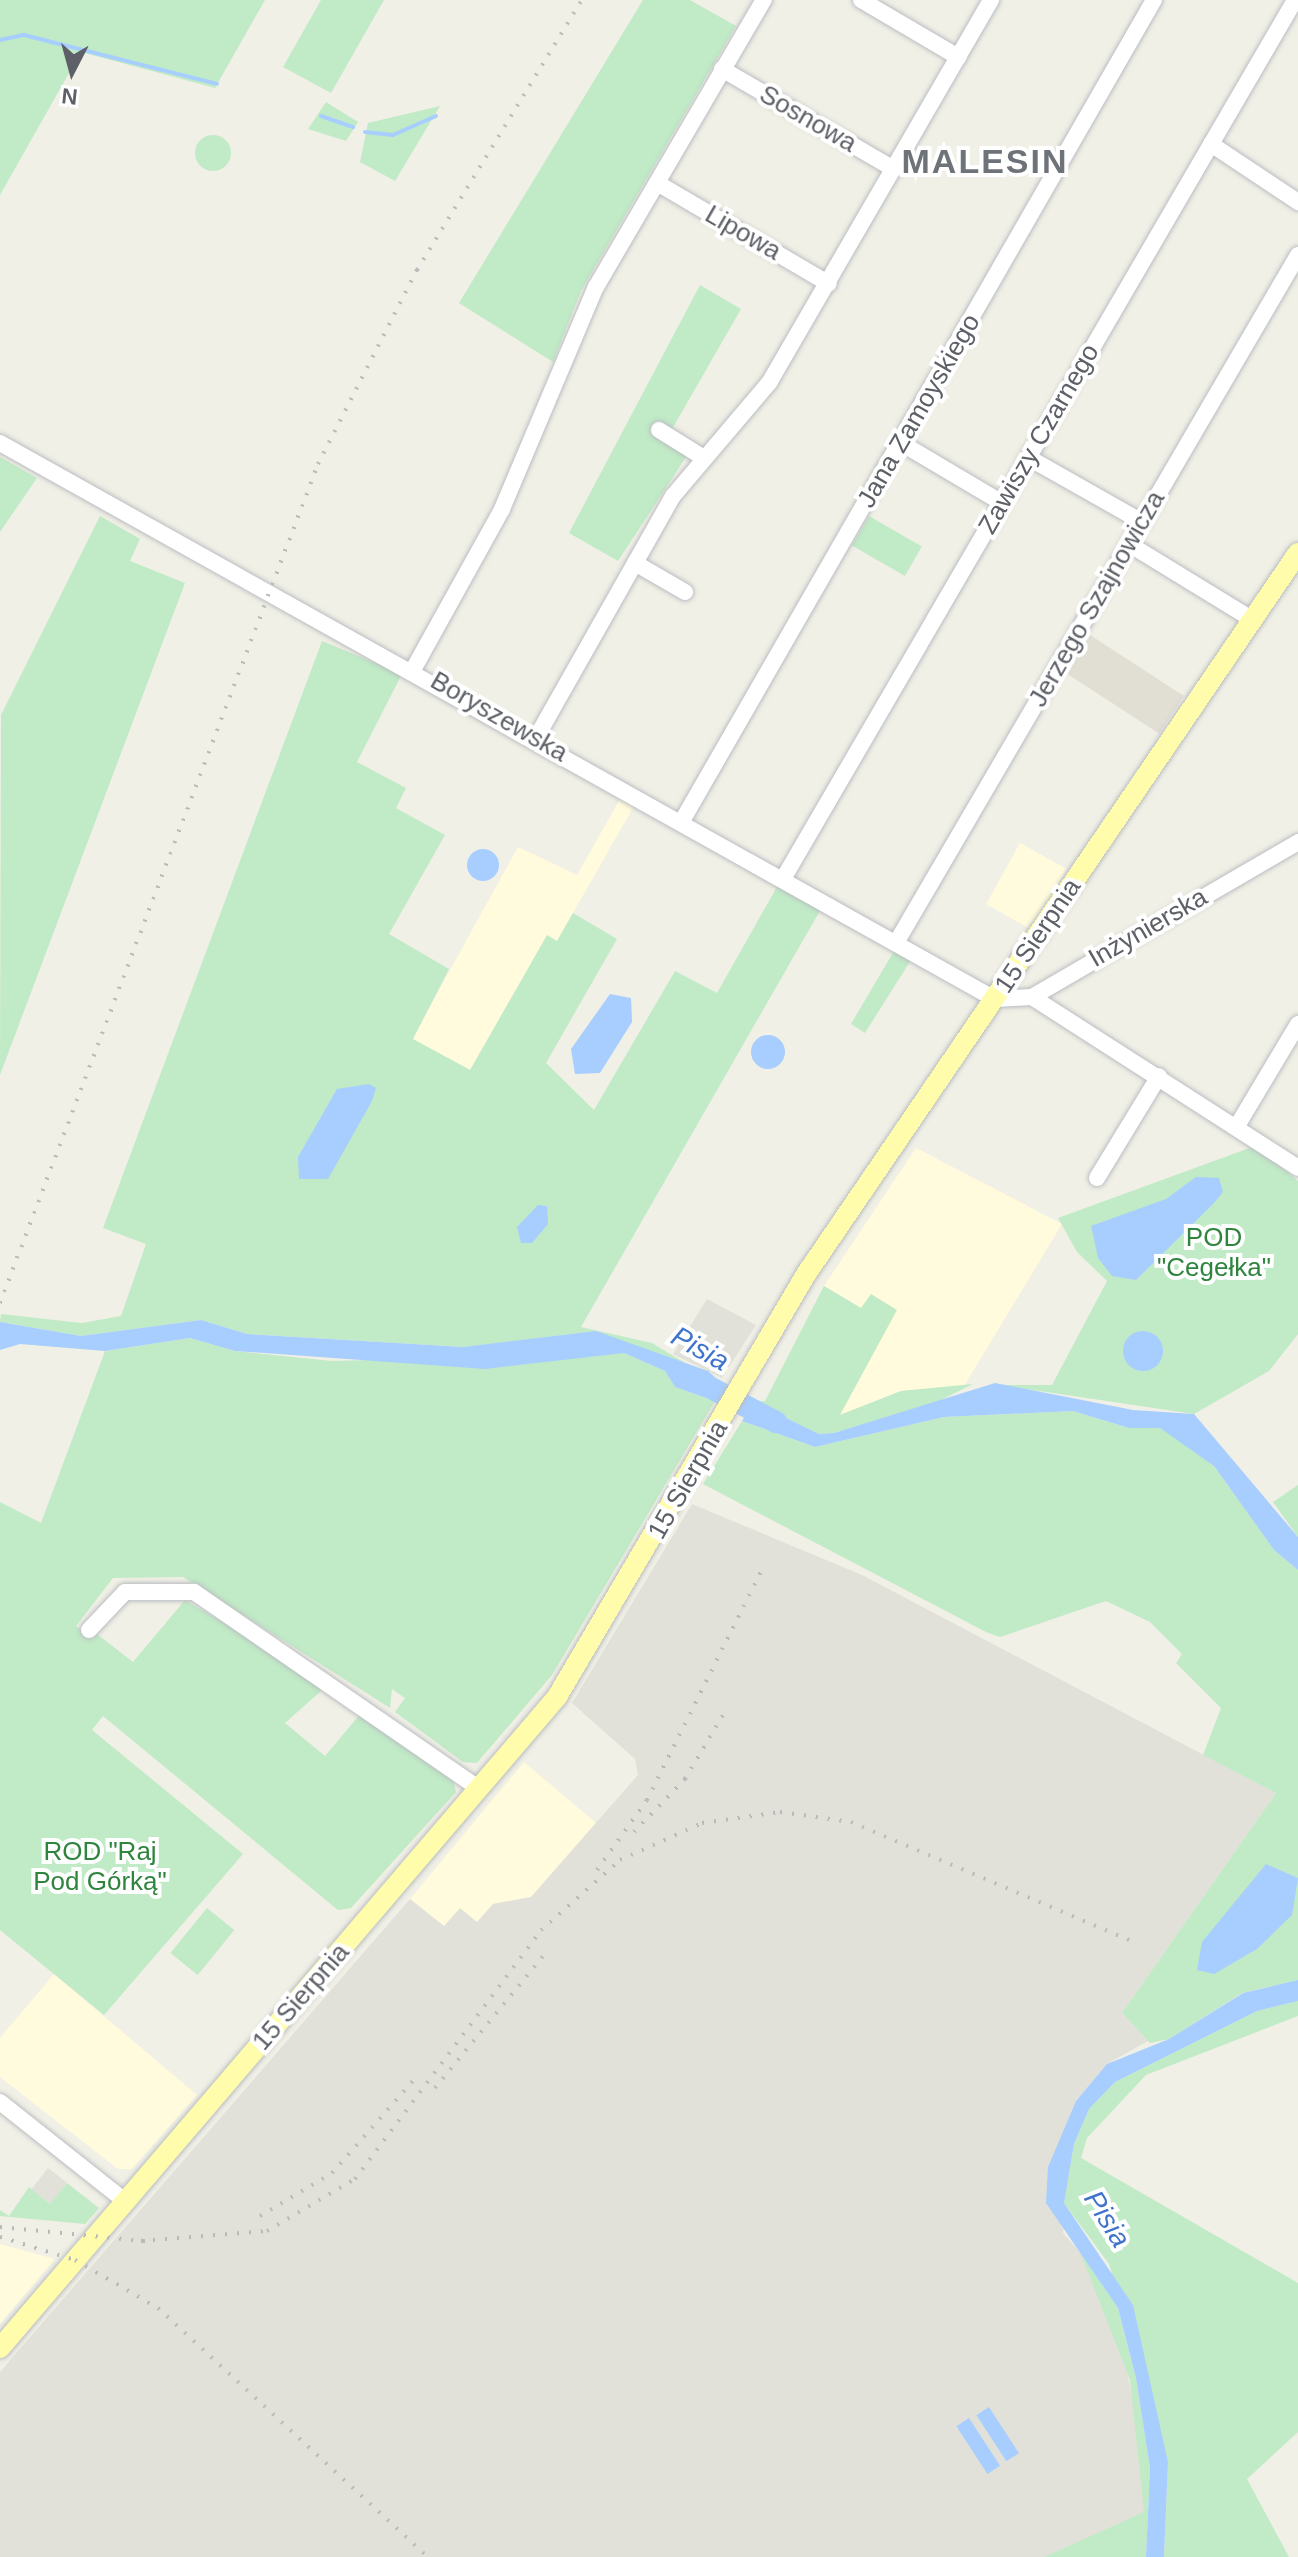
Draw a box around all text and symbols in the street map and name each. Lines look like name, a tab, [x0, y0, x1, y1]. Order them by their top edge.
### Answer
north arrow	[32, 32, 112, 112]
street label: Sosnowa	[754, 79, 862, 159]
text: N	[60, 83, 79, 110]
district label: MALESIN	[902, 142, 1068, 182]
street label: Lipowa	[700, 199, 786, 267]
street label: Jana Zamoyskiego	[851, 309, 987, 513]
street label: Zawiszy Czarnego	[972, 339, 1106, 539]
street label: Jerzego Szajnowicza	[1022, 485, 1172, 713]
street label: Boryszewska	[425, 665, 573, 769]
street label: 15 Sierpnia	[988, 873, 1088, 999]
street label: Inżynierska	[1083, 882, 1213, 974]
park label: POD "Cegełka"	[1157, 1222, 1271, 1284]
water label: Pisia	[665, 1320, 735, 1378]
street label: 15 Sierpnia	[642, 1415, 734, 1545]
park label: ROD "Raj Pod Górką"	[33, 1836, 167, 1898]
street label: 15 Sierpnia	[246, 1937, 356, 2057]
water label: Pisia	[1077, 2184, 1137, 2254]

